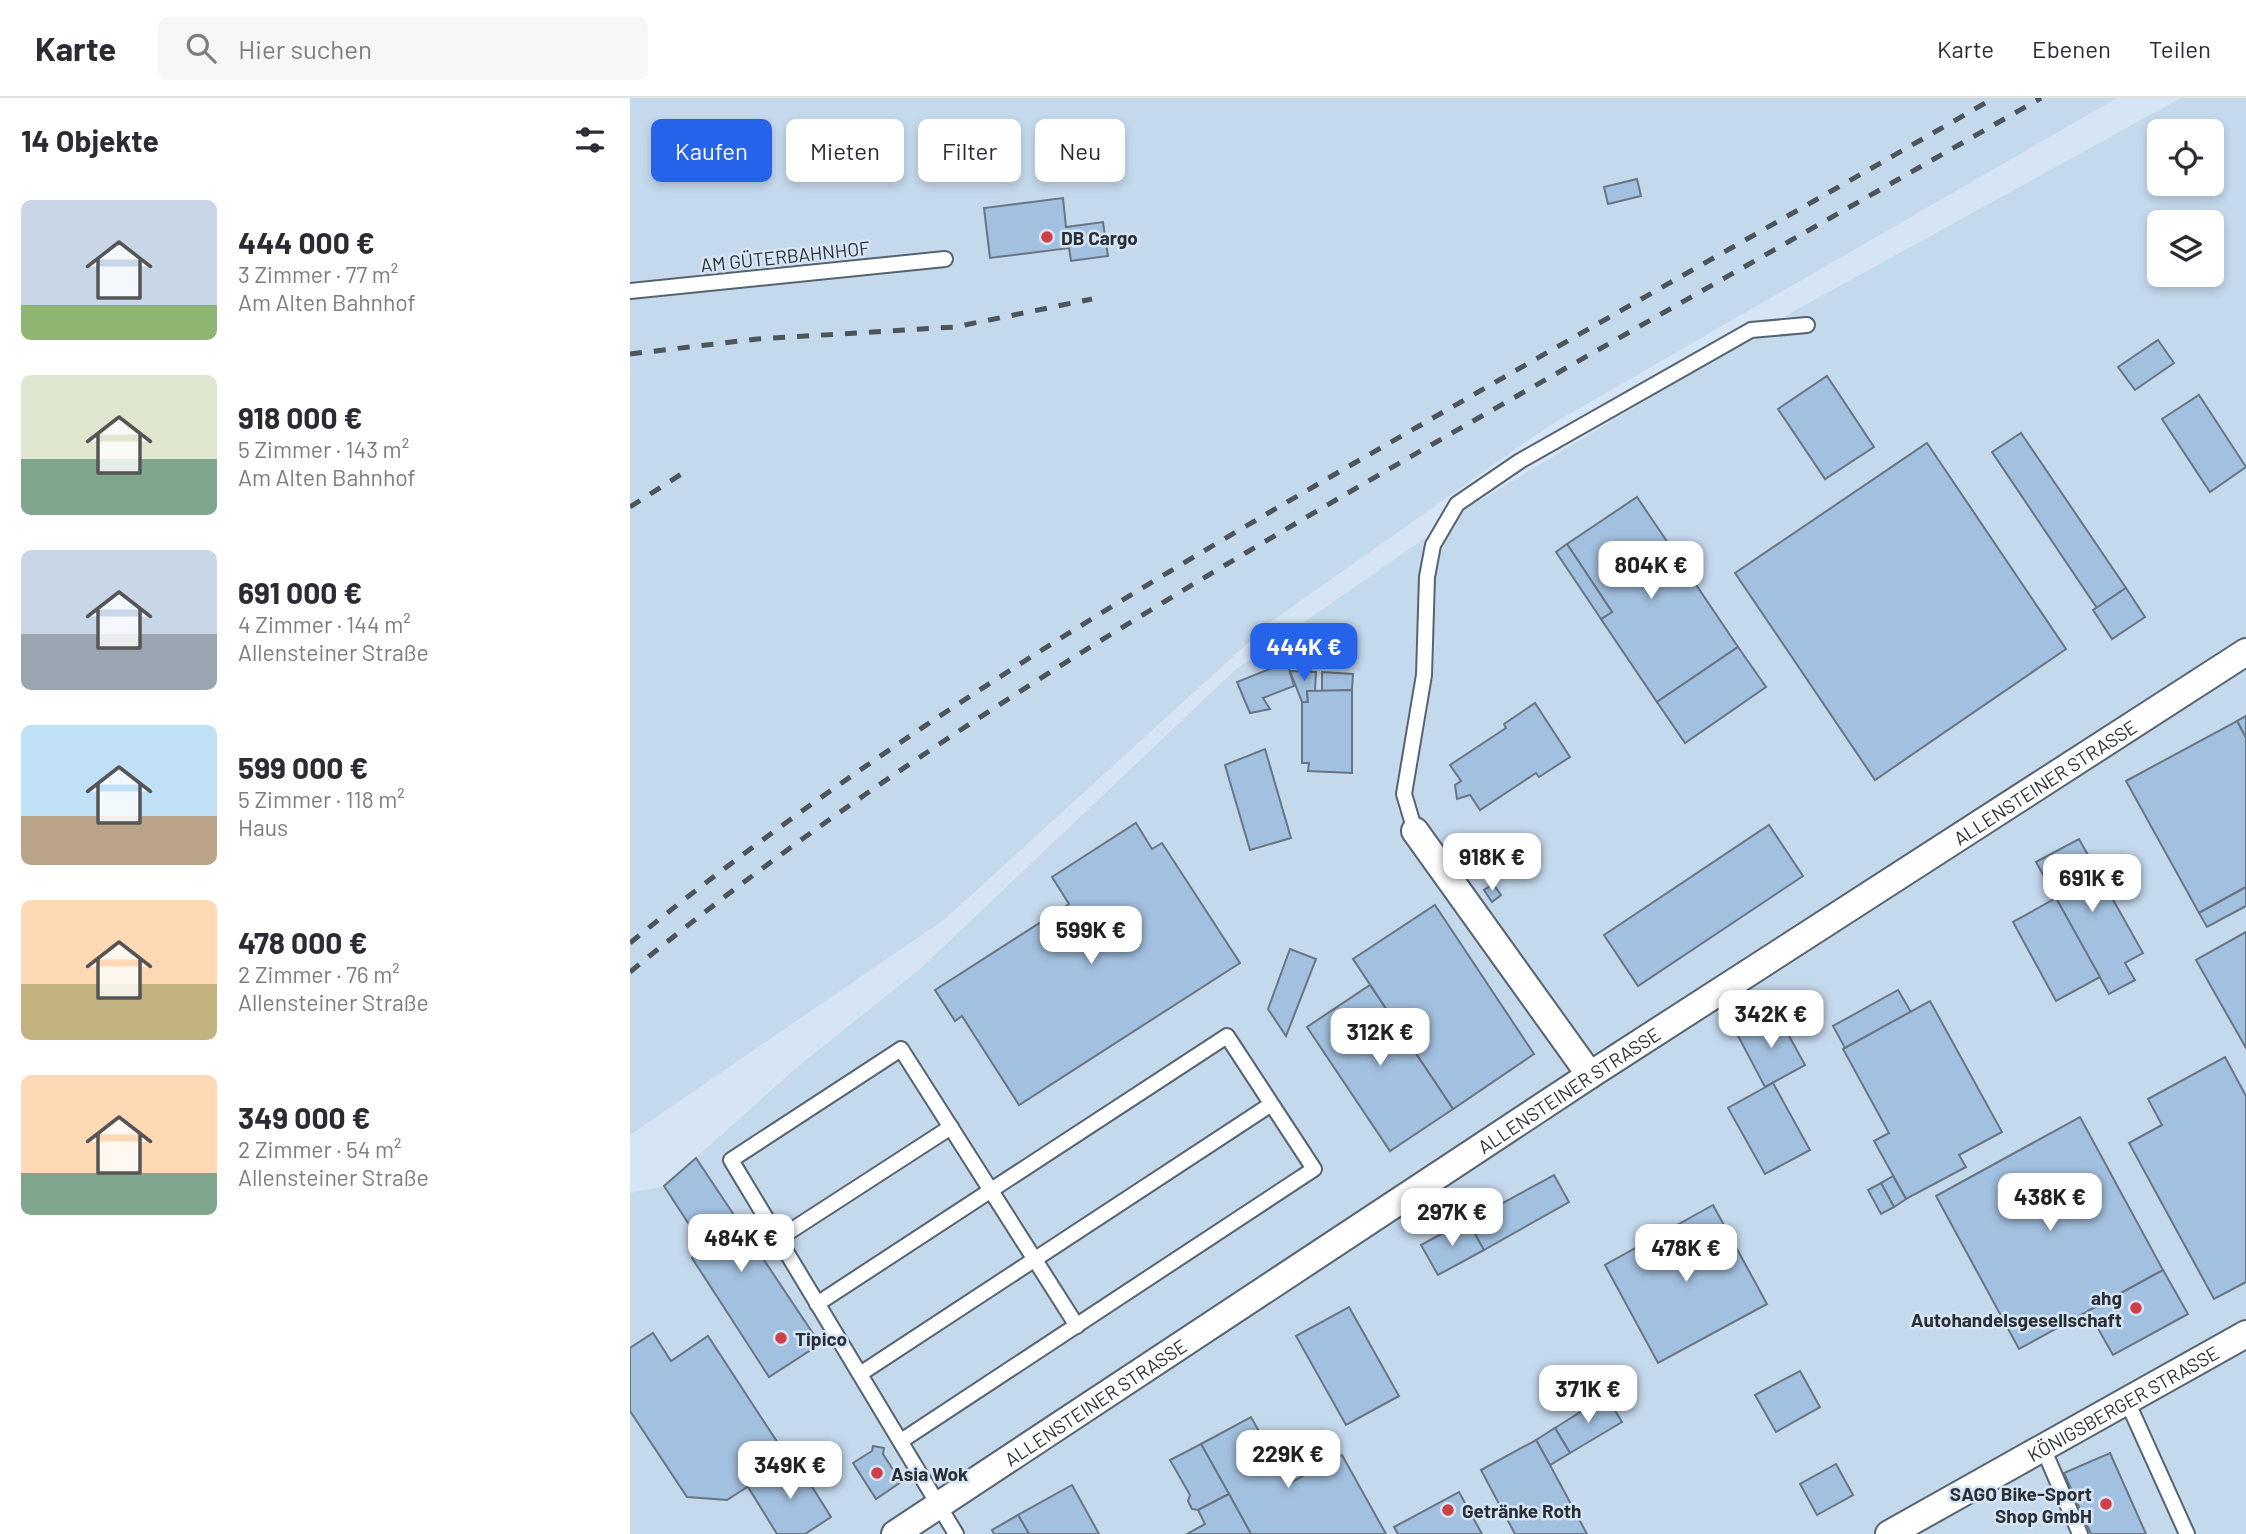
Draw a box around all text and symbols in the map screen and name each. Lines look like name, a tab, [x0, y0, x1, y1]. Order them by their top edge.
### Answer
search box	[158, 17, 648, 80]
text: Karte	[35, 28, 116, 68]
icon: search	[182, 29, 220, 67]
text: Hier suchen	[238, 33, 372, 64]
text: Karte	[1937, 34, 1994, 63]
text: Ebenen	[2032, 34, 2111, 63]
text: Teilen	[2149, 34, 2211, 63]
chip: Kaufen	[651, 119, 772, 182]
chip: Mieten	[786, 119, 904, 182]
chip: Filter	[918, 119, 1021, 182]
chip: Neu	[1035, 119, 1125, 182]
map controls	[2147, 119, 2224, 287]
button: locate	[2147, 119, 2224, 196]
icon: filters	[571, 121, 609, 159]
text: 14 Objekte	[21, 122, 159, 158]
button: layers	[2147, 210, 2224, 287]
text: 444 000 €	[238, 224, 375, 260]
place label: DB Cargo	[1061, 226, 1138, 249]
icon: home	[77, 228, 161, 312]
marker: DB Cargo	[1039, 229, 1055, 245]
street label: AM GÜTERBAHNHOF	[699, 236, 871, 276]
text: 3 Zimmer · 77 m²	[238, 260, 398, 288]
text: Am Alten Bahnhof	[238, 288, 416, 316]
text: 918 000 €	[238, 399, 363, 435]
icon: home	[77, 403, 161, 487]
text: 5 Zimmer · 143 m²	[238, 435, 409, 463]
text: Am Alten Bahnhof	[238, 463, 416, 491]
pin: 804K €	[1594, 542, 1708, 601]
text: 804K €	[1614, 550, 1688, 578]
text: 691 000 €	[238, 574, 362, 610]
icon: home	[77, 578, 161, 662]
text: 4 Zimmer · 144 m²	[238, 610, 411, 638]
pin: 444K €	[1247, 624, 1361, 683]
text: 444K €	[1266, 632, 1342, 660]
text: Allensteiner Straße	[238, 638, 429, 666]
street label: ALLENSTEINER STRASSE	[1949, 714, 2141, 849]
text: 599 000 €	[238, 749, 368, 785]
icon: home	[77, 753, 161, 837]
text: 5 Zimmer · 118 m²	[238, 785, 405, 813]
text: Haus	[238, 813, 288, 841]
pin: 918K €	[1435, 834, 1549, 893]
text: 918K €	[1459, 842, 1525, 870]
pin: 691K €	[2035, 854, 2149, 914]
text: 691K €	[2059, 863, 2125, 891]
pin: 599K €	[1034, 906, 1148, 966]
text: 599K €	[1056, 915, 1126, 943]
text: 478 000 €	[238, 924, 367, 960]
icon: home	[77, 928, 161, 1012]
text: 2 Zimmer · 76 m²	[238, 960, 400, 988]
text: Allensteiner Straße	[238, 988, 429, 1016]
pin: 342K €	[1714, 990, 1828, 1050]
text: 342K €	[1735, 999, 1807, 1027]
pin: 312K €	[1323, 1009, 1437, 1068]
text: 312K €	[1347, 1017, 1413, 1045]
street label: ALLENSTEINER STRASSE	[1473, 1022, 1664, 1158]
text: 349 000 €	[238, 1099, 371, 1135]
icon: home	[77, 1103, 161, 1187]
text: 2 Zimmer · 54 m²	[238, 1135, 402, 1163]
text: Allensteiner Straße	[238, 1163, 429, 1191]
pin: 438K €	[1993, 1174, 2107, 1233]
text: 438K €	[2014, 1182, 2086, 1210]
pin: 297K €	[1395, 1188, 1509, 1248]
text: 297K €	[1417, 1197, 1487, 1225]
pin: 484K €	[684, 1214, 798, 1274]
text: 484K €	[704, 1223, 778, 1251]
pin: 478K €	[1629, 1224, 1743, 1284]
text: 478K €	[1651, 1233, 1721, 1261]
place label: ahg Autohandelsgesellschaft	[1911, 1286, 2122, 1331]
marker: ahg Autohandelsgesellschaft	[2128, 1300, 2144, 1316]
place label: Tipico	[795, 1327, 847, 1350]
marker: Tipico	[773, 1330, 789, 1346]
street label: ALLENSTEINER STRASSE	[1000, 1333, 1191, 1470]
street label: KÖNIGSBERGER STRASSE	[2023, 1340, 2223, 1466]
pin: 371K €	[1531, 1366, 1645, 1425]
text: 371K €	[1555, 1374, 1621, 1402]
pin: 229K €	[1231, 1430, 1345, 1490]
text: 229K €	[1252, 1439, 1324, 1467]
pin: 349K €	[733, 1442, 847, 1501]
text: 349K €	[754, 1450, 826, 1478]
place label: Asia Wok	[891, 1462, 968, 1485]
marker: Asia Wok	[869, 1465, 885, 1481]
place label: SAGO Bike-Sport Shop GmbH	[1950, 1482, 2092, 1527]
marker: SAGO Bike-Sport Shop GmbH	[2098, 1496, 2114, 1512]
place label: Getränke Roth	[1462, 1499, 1581, 1522]
marker: Getränke Roth	[1440, 1502, 1456, 1518]

